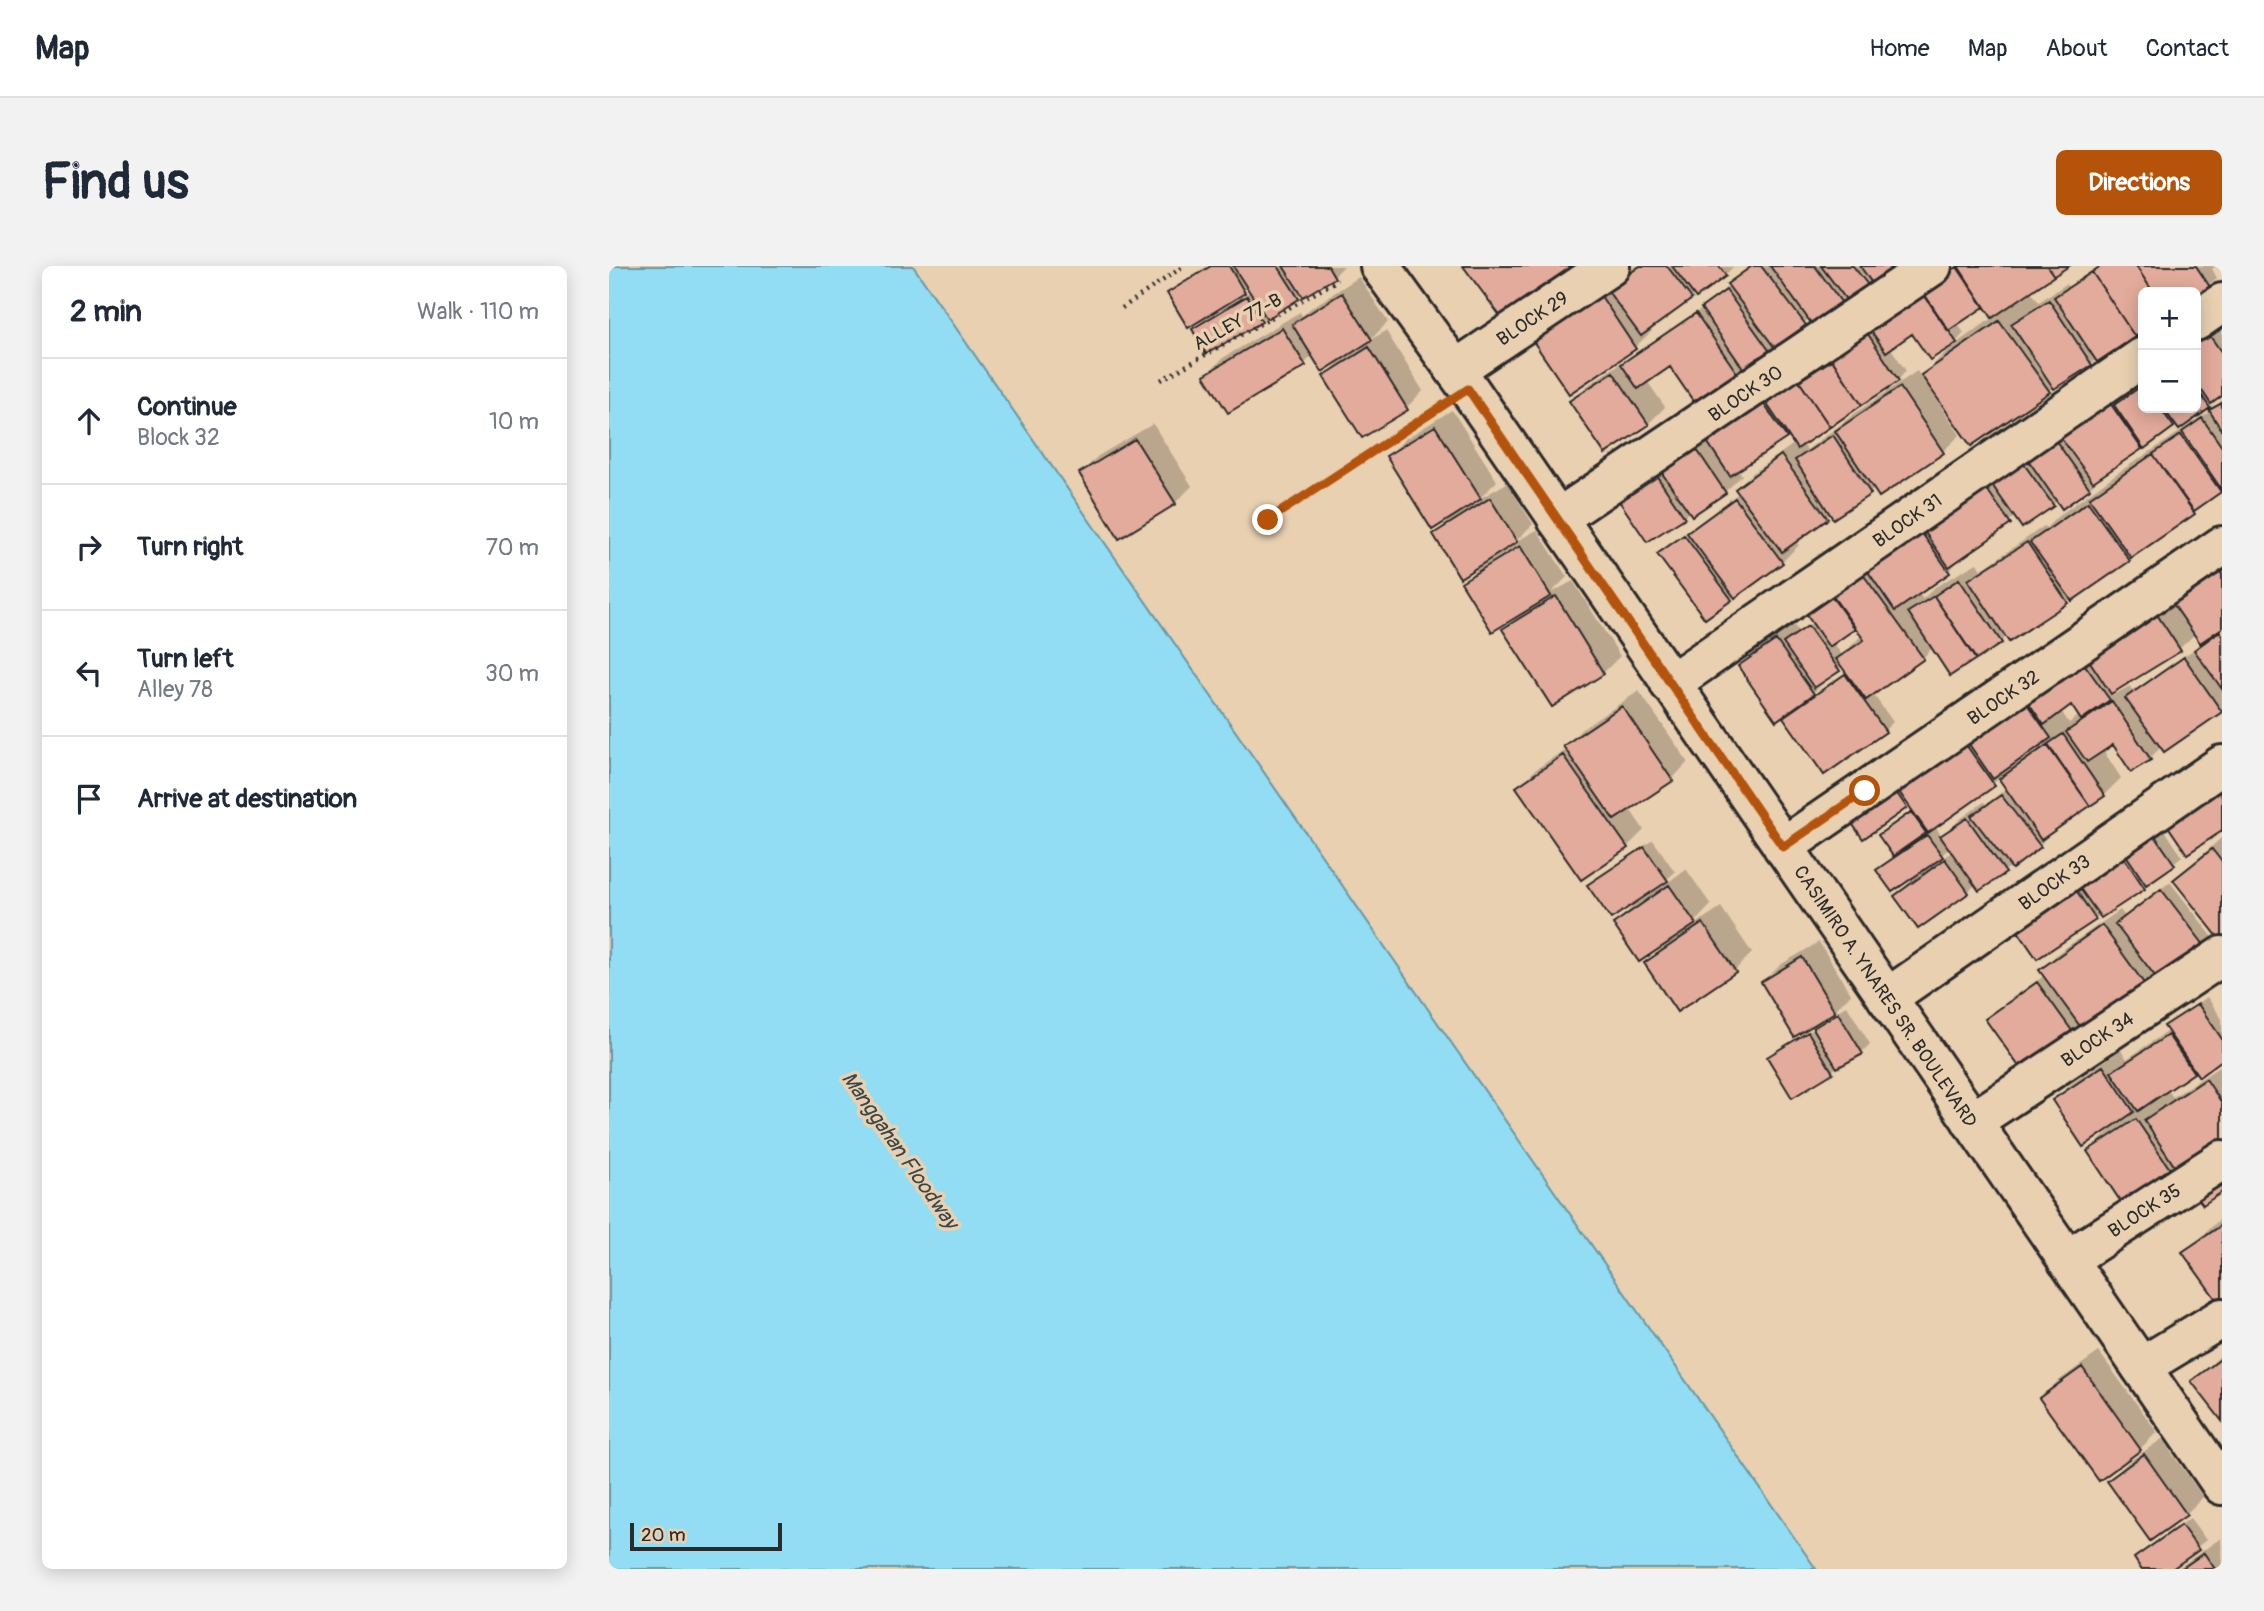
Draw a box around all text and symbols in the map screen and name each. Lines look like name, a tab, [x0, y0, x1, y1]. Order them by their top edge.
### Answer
text: Map	[35, 28, 90, 69]
text: Home	[1869, 34, 1930, 63]
text: Map	[1968, 34, 2008, 63]
text: About	[2046, 34, 2108, 63]
text: Contact	[2146, 34, 2229, 63]
button: Directions	[2056, 150, 2222, 215]
text: Find us	[42, 152, 189, 213]
street label: BLOCK 29	[1492, 286, 1573, 351]
map controls	[2138, 287, 2201, 413]
button: +	[2138, 287, 2201, 350]
street label: ALLEY 77-B	[1189, 288, 1286, 356]
text: 2 min	[70, 293, 142, 330]
text: Walk · 110 m	[417, 297, 539, 326]
button: −	[2138, 350, 2201, 413]
street label: BLOCK 30	[1704, 360, 1787, 427]
text: Continue	[137, 391, 237, 423]
icon: ahead	[70, 402, 108, 440]
text: 10 m	[489, 407, 539, 436]
text: Block 32	[137, 423, 220, 452]
street label: BLOCK 31	[1868, 488, 1947, 553]
route end	[1252, 504, 1283, 535]
icon: right	[70, 528, 108, 566]
text: Turn right	[137, 531, 243, 563]
text: 70 m	[486, 533, 539, 562]
text: Turn left	[137, 643, 233, 675]
icon: left	[70, 654, 108, 692]
text: 30 m	[485, 659, 539, 688]
street label: BLOCK 32	[1963, 665, 2044, 731]
text: Alley 78	[137, 675, 213, 704]
route start	[1849, 775, 1880, 806]
icon: arrive	[70, 780, 108, 818]
text: Arrive at destination	[137, 783, 357, 815]
street label: BLOCK 33	[2014, 849, 2095, 916]
street label: CASIMIRO A. YNARES SR. BOULEVARD	[1788, 861, 1982, 1132]
street label: BLOCK 34	[2057, 1007, 2138, 1073]
water label: Manggahan Floodway	[835, 1066, 966, 1237]
street label: BLOCK 35	[2104, 1179, 2185, 1243]
scale bar	[630, 1520, 782, 1552]
text: 20 m	[641, 1523, 686, 1547]

